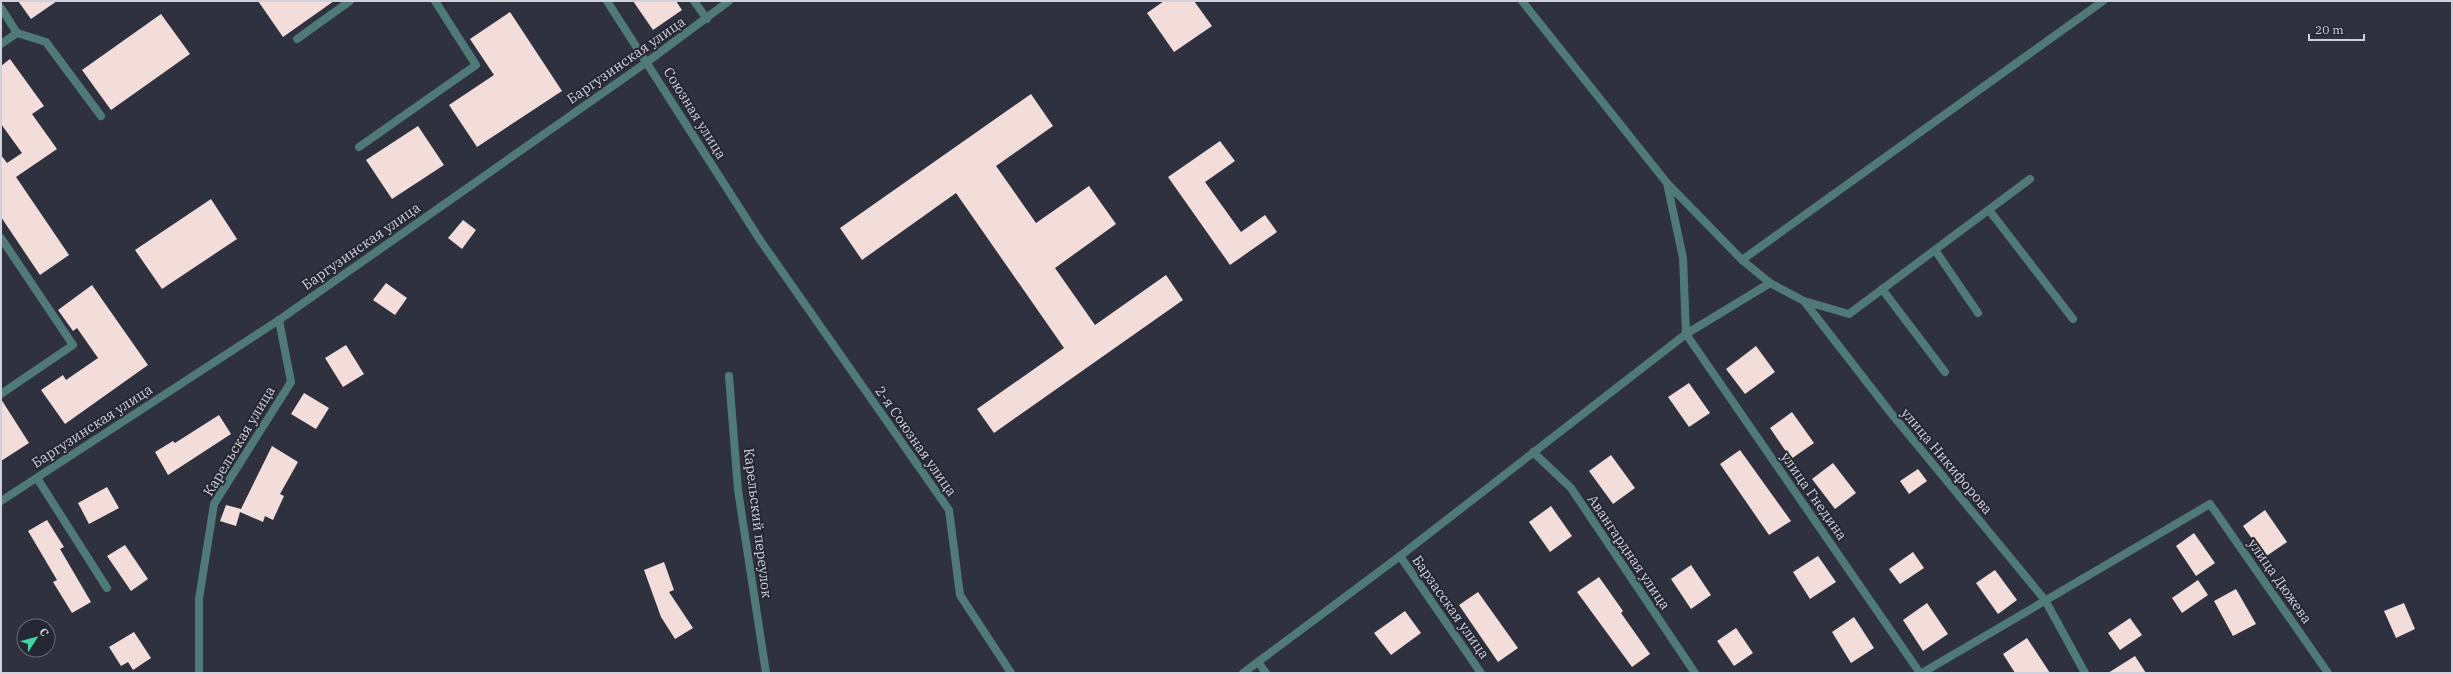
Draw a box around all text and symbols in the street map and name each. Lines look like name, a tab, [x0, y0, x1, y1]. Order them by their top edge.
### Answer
street label: Баргузинская улица	[563, 12, 689, 108]
scale bar	[2309, 16, 2364, 42]
text: 20 m	[2315, 22, 2344, 37]
street label: Союзная улица	[660, 64, 731, 163]
street label: Баргузинская улица	[298, 198, 424, 294]
street label: Баргузинская улица	[28, 380, 156, 472]
street label: Карельская улица	[199, 382, 279, 499]
street label: 2-я Союзная улица	[871, 382, 961, 500]
street label: улица Никифорова	[1897, 404, 1997, 518]
street label: Карельский переулок	[740, 447, 776, 599]
street label: улица Гнедина	[1777, 448, 1851, 544]
street label: Авангардная улица	[1584, 491, 1675, 613]
street label: улица Дюжева	[2244, 535, 2316, 627]
street label: Барзасская улица	[1409, 552, 1494, 663]
north arrow	[16, 618, 56, 658]
text: С	[36, 625, 52, 639]

